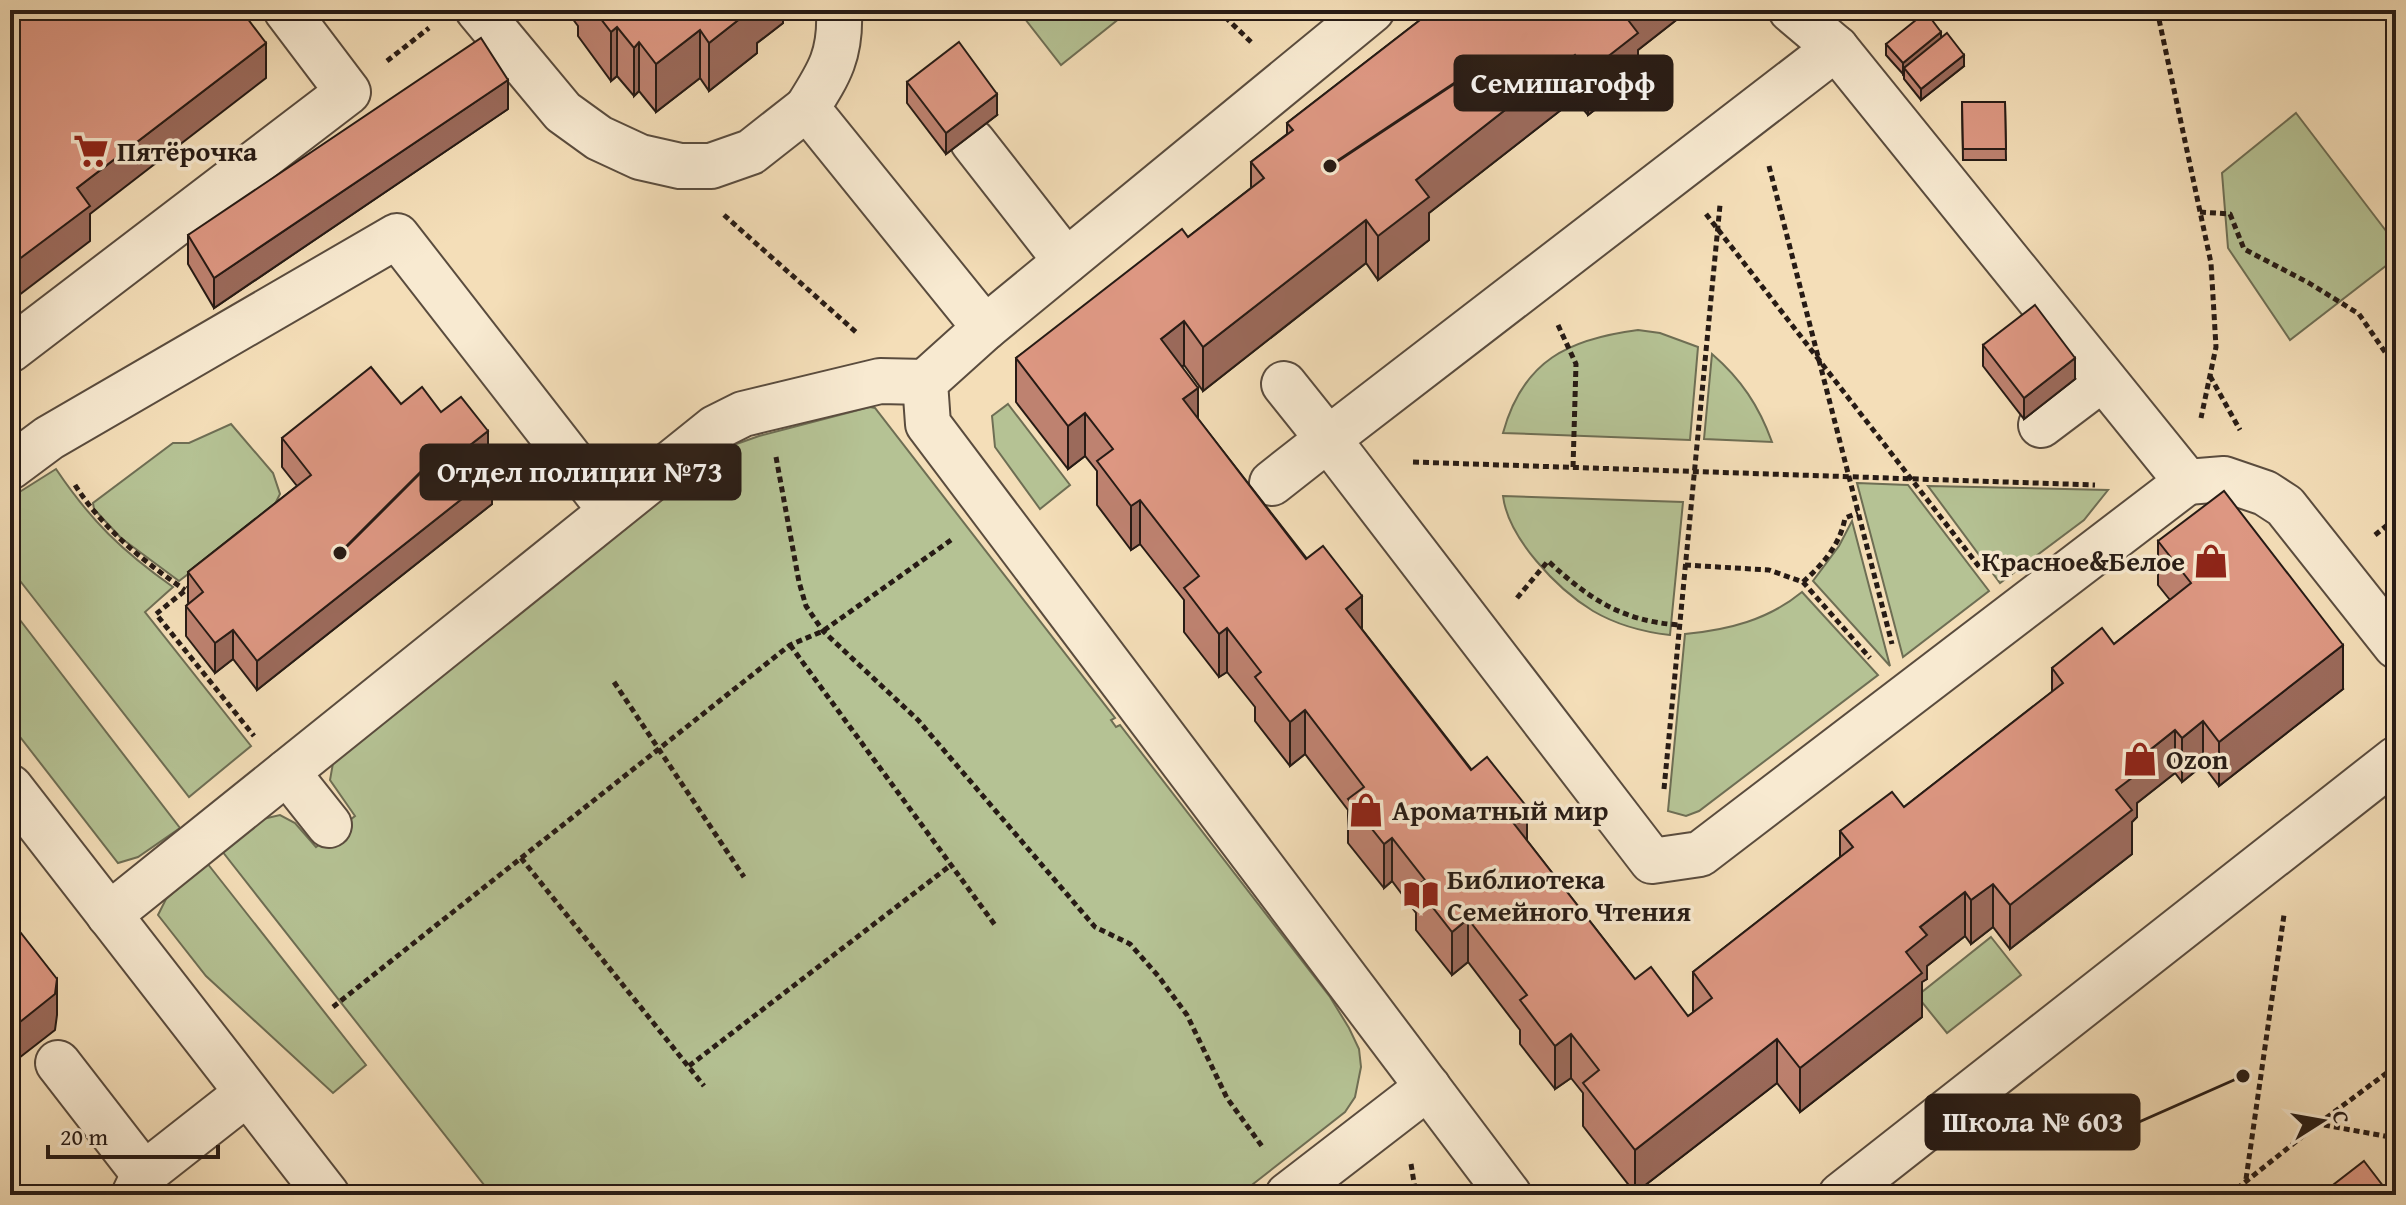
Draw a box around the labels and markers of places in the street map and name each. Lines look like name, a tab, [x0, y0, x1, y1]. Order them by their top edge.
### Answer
callout: Семишагофф	[1455, 56, 1672, 110]
place label: Пятёрочка	[117, 130, 258, 171]
supermarket icon: Пятёрочка	[72, 132, 110, 170]
callout: Отдел полиции №73	[421, 445, 740, 499]
place label: Красное&Белое	[1981, 540, 2185, 581]
shop icon: Красное&Белое	[2192, 542, 2230, 580]
place label: Ozon	[2166, 738, 2229, 779]
shop icon: Ozon	[2121, 740, 2159, 778]
place label: Ароматный мир	[1392, 789, 1608, 830]
shop icon: Ароматный мир	[1347, 791, 1385, 829]
place label: Библиотека Семейного Чтения	[1447, 858, 1691, 931]
library icon: Библиотека Семейного Чтения	[1402, 876, 1440, 914]
callout: Школа № 603	[1926, 1095, 2139, 1149]

